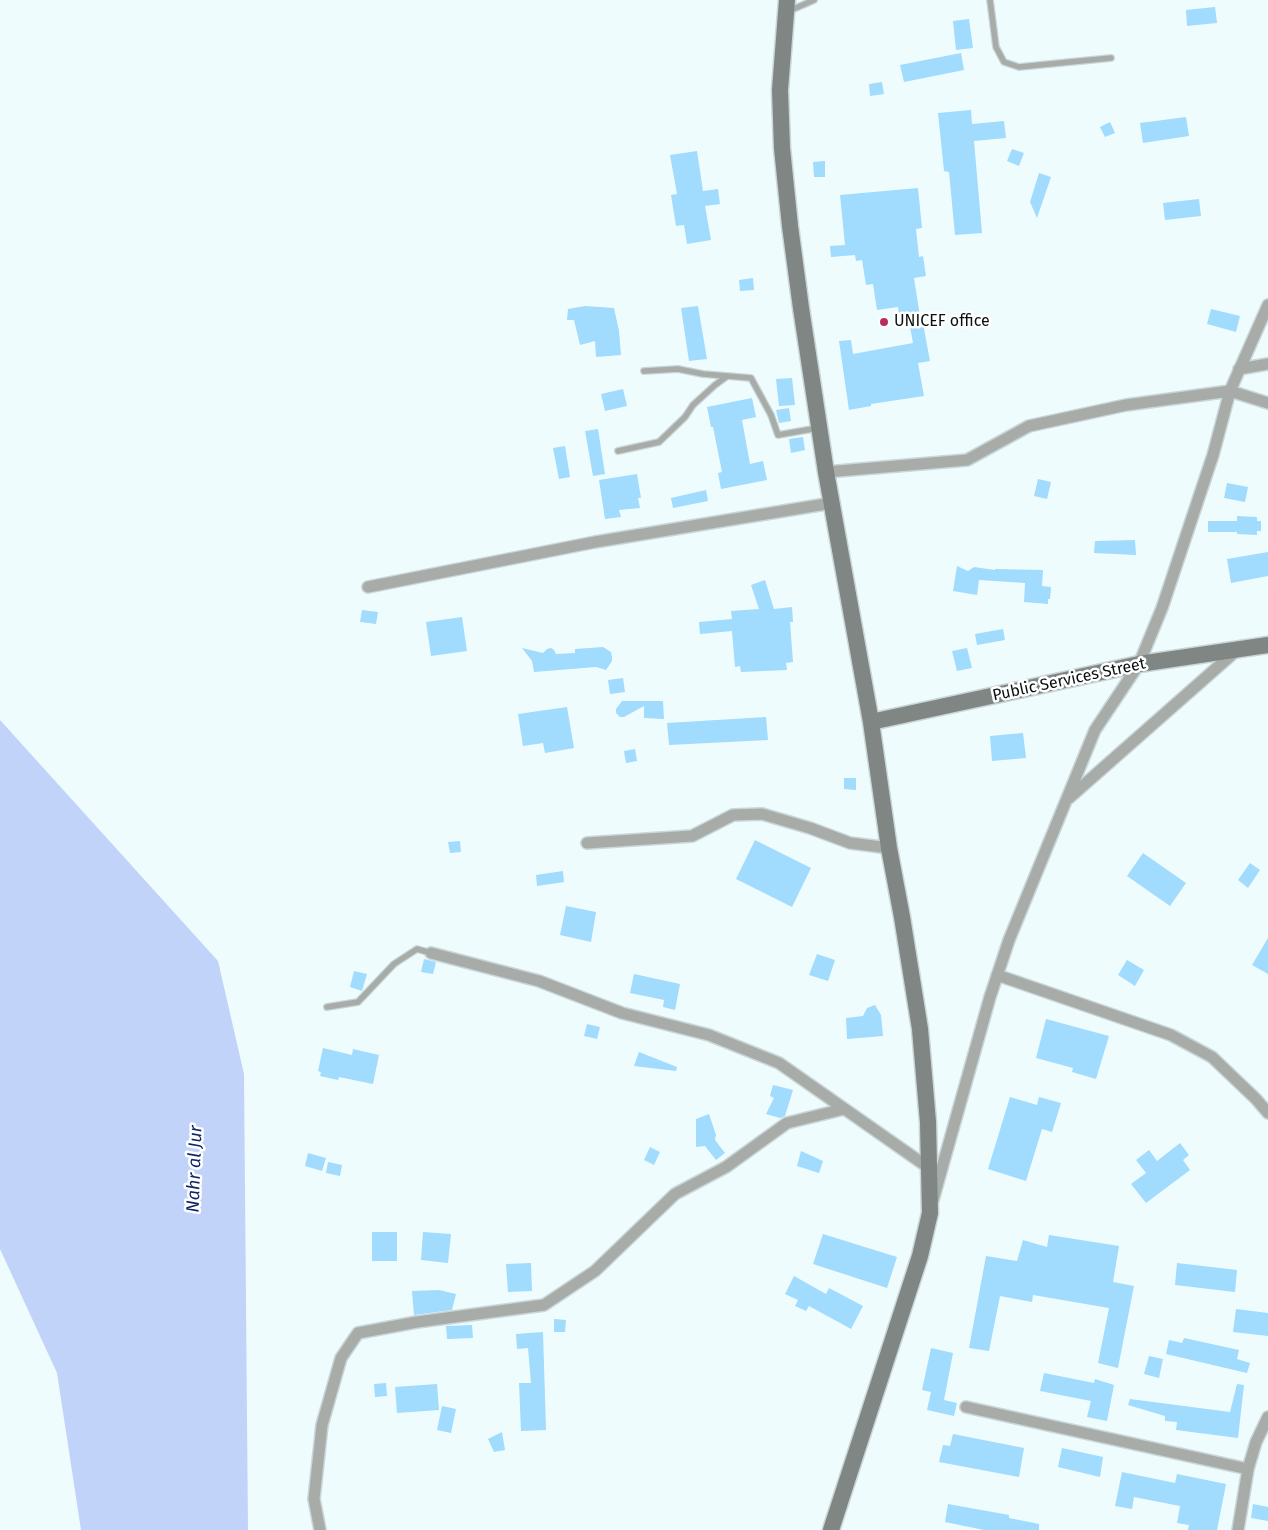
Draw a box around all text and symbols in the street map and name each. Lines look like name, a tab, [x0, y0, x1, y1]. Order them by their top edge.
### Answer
place label: UNICEF office	[894, 312, 990, 332]
marker: UNICEF office	[878, 316, 890, 328]
street label: Public Services Street	[991, 654, 1147, 706]
water label: Nahr al Jur	[183, 1125, 207, 1213]

